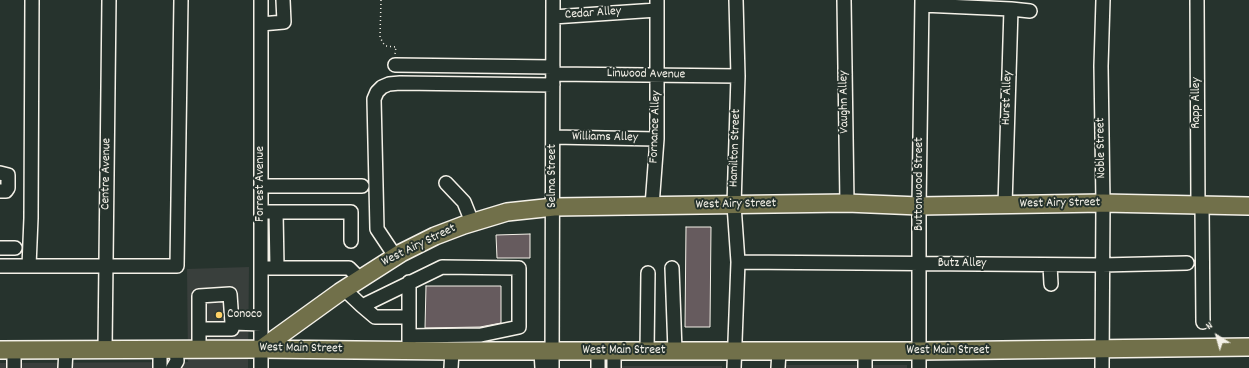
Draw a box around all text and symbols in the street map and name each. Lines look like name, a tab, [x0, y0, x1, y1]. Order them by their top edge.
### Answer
street label: Cedar Alley	[564, 4, 622, 24]
street label: Linwood Avenue	[607, 67, 685, 83]
street label: Vaughn Alley	[837, 70, 853, 134]
street label: Hurst Alley	[999, 70, 1017, 126]
street label: Rapp Alley	[1189, 77, 1205, 129]
street label: Fornance Alley	[647, 90, 665, 164]
street label: Hamilton Street	[727, 109, 745, 187]
street label: Noble Street	[1094, 117, 1110, 179]
street label: Williams Alley	[572, 130, 638, 146]
street label: Buttonwood Street	[912, 137, 928, 231]
street label: Centre Avenue	[99, 138, 115, 210]
street label: Selma Street	[545, 144, 561, 208]
street label: Forrest Avenue	[253, 146, 269, 222]
street label: West Airy Street	[1020, 195, 1100, 213]
street label: West Airy Street	[696, 196, 776, 214]
street label: West Airy Street	[379, 221, 459, 271]
street label: Butz Alley	[938, 256, 986, 272]
place label: Conoco	[227, 307, 262, 323]
marker: Conoco	[214, 310, 224, 320]
north arrow	[1197, 316, 1237, 356]
text: N	[1203, 318, 1217, 334]
street label: West Main Street	[259, 340, 343, 358]
street label: West Main Street	[582, 343, 666, 359]
street label: West Main Street	[906, 343, 990, 359]

